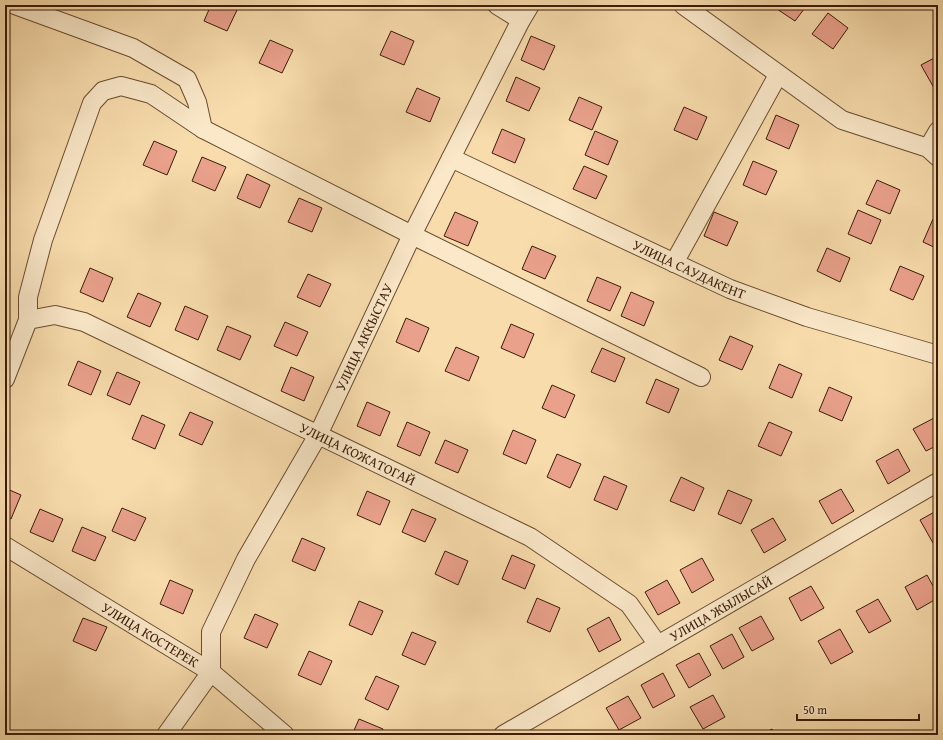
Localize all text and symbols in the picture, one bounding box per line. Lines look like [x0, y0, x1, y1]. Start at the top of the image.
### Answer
street label: УЛИЦА САУДАКЕНТ [629, 235, 749, 304]
street label: УЛИЦА АККЫСТАУ [330, 280, 398, 394]
street label: УЛИЦА КОЖАТОГАЙ [296, 417, 419, 490]
street label: УЛИЦА ЖЫЛЫСАЙ [666, 570, 776, 646]
street label: УЛИЦА КОСТЕРЕК [98, 597, 203, 672]
scale bar [797, 696, 919, 722]
text: 50 m [803, 701, 827, 718]

